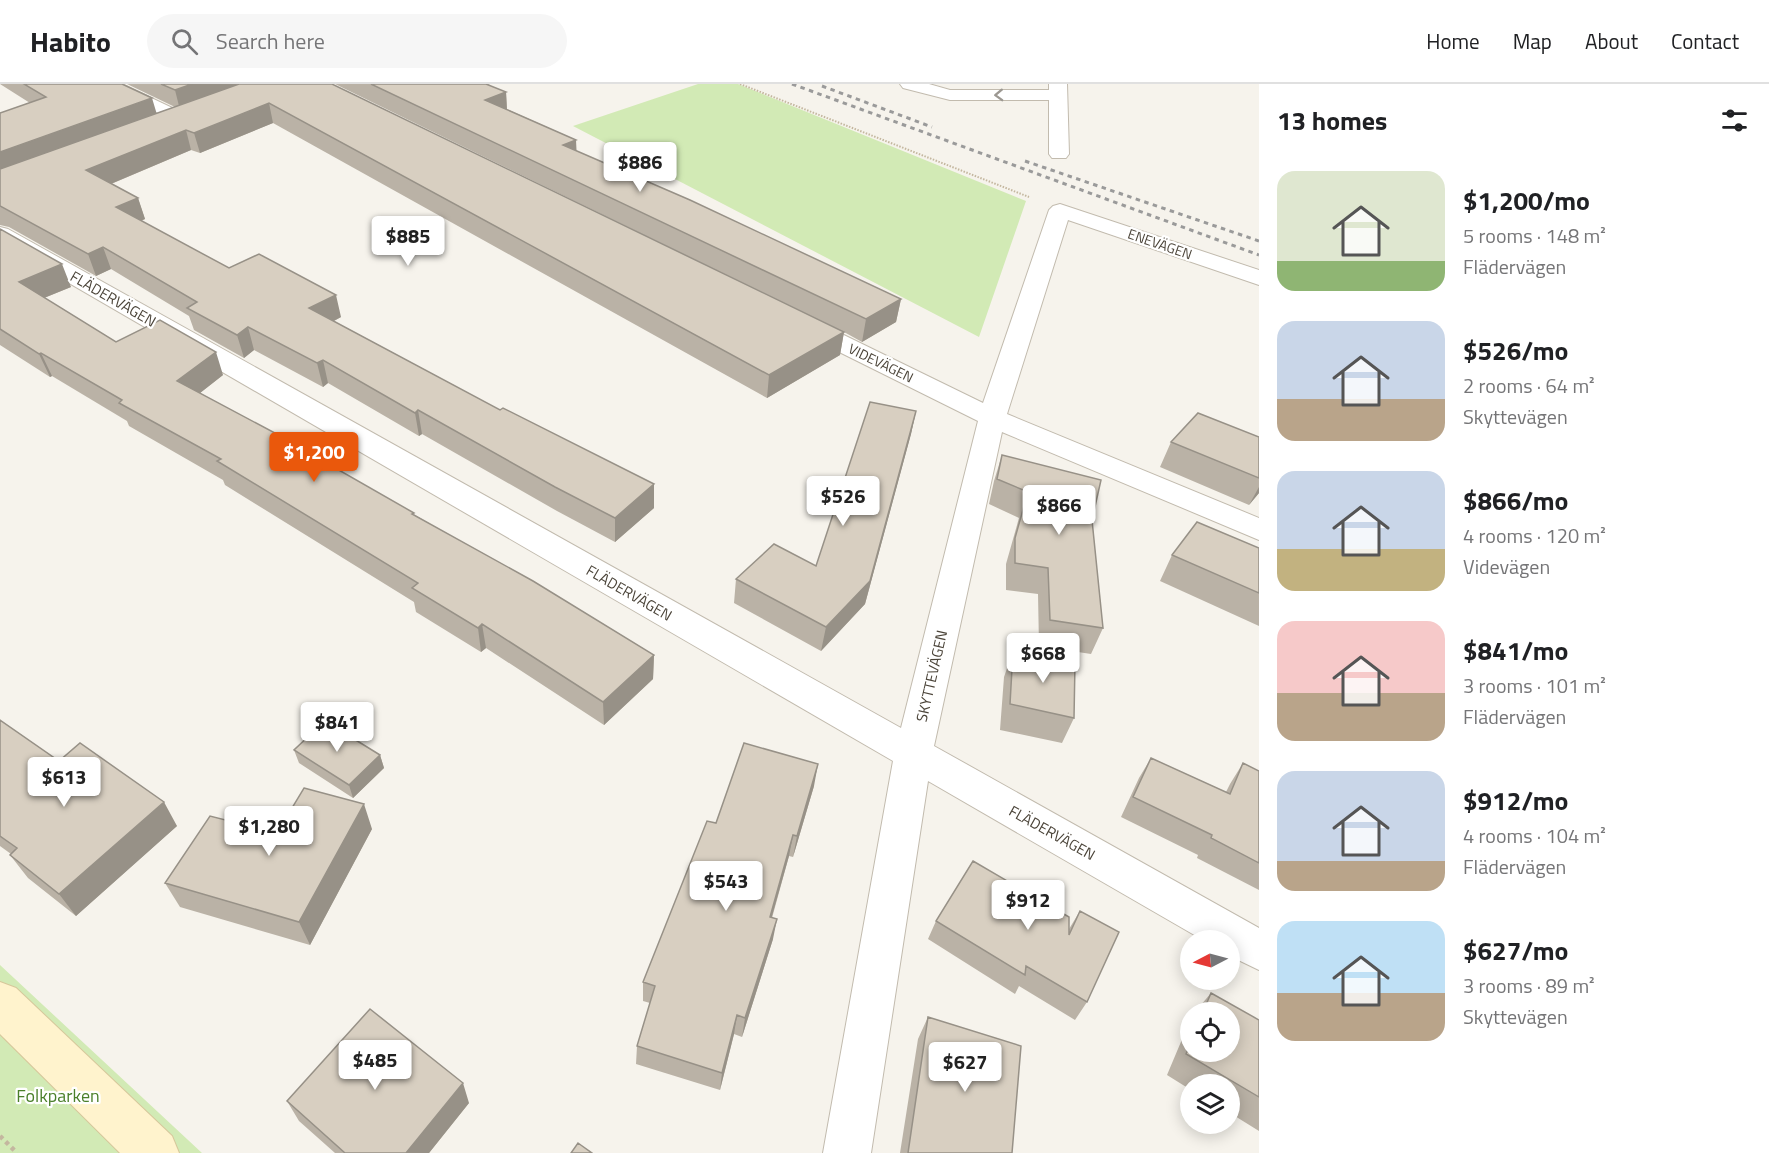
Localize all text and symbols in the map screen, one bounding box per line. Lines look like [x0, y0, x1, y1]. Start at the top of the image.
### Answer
search box [147, 14, 567, 68]
text: Habito [30, 20, 111, 63]
text: Search here [216, 24, 325, 58]
icon: search [168, 25, 201, 58]
text: Home [1426, 25, 1480, 57]
text: Map [1513, 25, 1552, 57]
text: About [1585, 25, 1638, 57]
text: Contact [1671, 25, 1739, 57]
one-way arrow [995, 89, 1004, 101]
text: 13 homes [1277, 101, 1387, 140]
icon: filters [1718, 104, 1751, 137]
pin: $886 [604, 142, 676, 193]
text: $886 [618, 146, 662, 177]
text: $1,200/mo [1463, 181, 1590, 220]
icon: home [1325, 195, 1397, 267]
pin: $885 [372, 216, 444, 267]
text: $885 [386, 220, 430, 251]
text: 5 rooms · 148 m² [1463, 220, 1606, 251]
street label: ENEVÄGEN [1125, 223, 1195, 264]
text: Flädervägen [1463, 251, 1566, 282]
street label: FLÄDERVÄGEN [66, 265, 160, 332]
text: $526/mo [1463, 331, 1568, 370]
street label: VIDEVÄGEN [845, 338, 917, 387]
icon: home [1325, 345, 1397, 417]
text: 2 rooms · 64 m² [1463, 370, 1595, 401]
text: Skyttevägen [1463, 401, 1568, 432]
pin: $1,200 [265, 432, 363, 483]
text: $1,200 [283, 436, 345, 467]
pin: $526 [807, 476, 879, 527]
text: $526 [821, 480, 865, 511]
text: $866/mo [1463, 481, 1568, 520]
pin: $866 [1023, 485, 1095, 536]
text: $866 [1037, 489, 1081, 520]
icon: home [1325, 495, 1397, 567]
text: 4 rooms · 120 m² [1463, 520, 1606, 551]
text: Videvägen [1463, 551, 1550, 582]
street label: FLÄDERVÄGEN [582, 559, 676, 626]
street label: SKYTTEVÄGEN [910, 628, 953, 724]
text: $841/mo [1463, 631, 1568, 670]
pin: $668 [1007, 633, 1079, 684]
text: $668 [1021, 637, 1065, 668]
icon: home [1325, 645, 1397, 717]
text: 3 rooms · 101 m² [1463, 670, 1606, 701]
text: Flädervägen [1463, 701, 1566, 732]
pin: $841 [301, 702, 373, 753]
text: $841 [315, 706, 359, 737]
pin: $613 [28, 757, 100, 808]
text: $613 [42, 761, 86, 792]
text: $912/mo [1463, 781, 1568, 820]
icon: home [1325, 795, 1397, 867]
street label: FLÄDERVÄGEN [1005, 799, 1100, 866]
pin: $1,280 [220, 806, 318, 857]
text: $1,280 [238, 810, 300, 841]
text: 4 rooms · 104 m² [1463, 820, 1606, 851]
text: Flädervägen [1463, 851, 1566, 882]
pin: $543 [690, 861, 762, 912]
text: $543 [704, 865, 748, 896]
pin: $912 [992, 880, 1064, 931]
text: $912 [1006, 884, 1050, 915]
north arrow [1180, 930, 1240, 990]
map controls [1180, 930, 1240, 1134]
text: $627/mo [1463, 931, 1568, 970]
icon: home [1325, 945, 1397, 1017]
text: 3 rooms · 89 m² [1463, 970, 1595, 1001]
text: Skyttevägen [1463, 1001, 1568, 1032]
button: locate [1180, 1002, 1240, 1062]
pin: $485 [339, 1040, 411, 1091]
pin: $627 [929, 1042, 1001, 1093]
text: $485 [353, 1044, 397, 1075]
text: $627 [943, 1046, 987, 1077]
button: layers [1180, 1074, 1240, 1134]
park label: Folkparken [16, 1082, 100, 1109]

